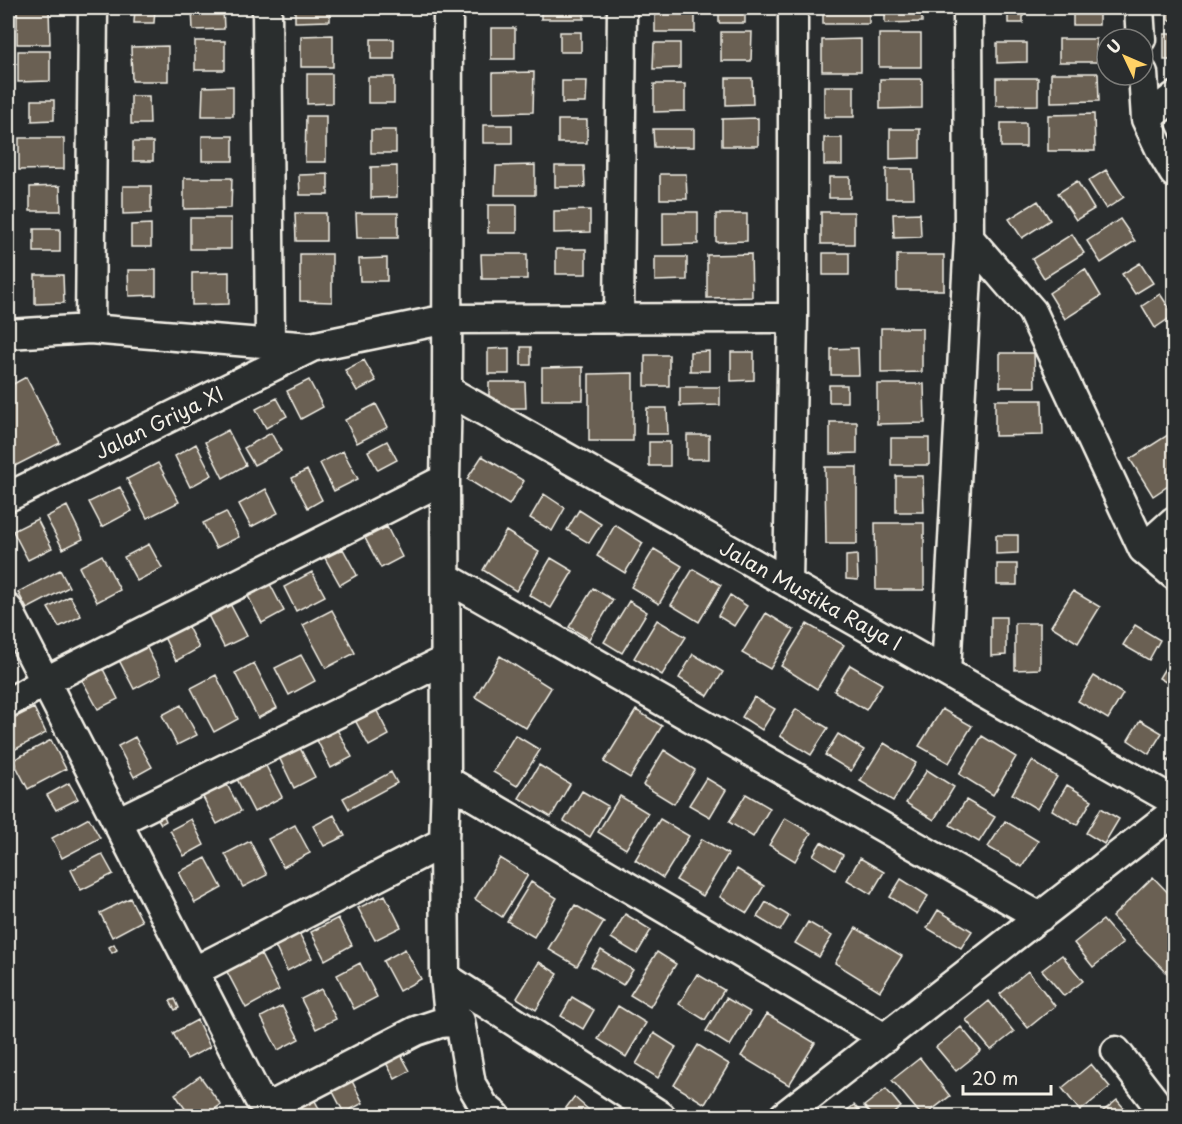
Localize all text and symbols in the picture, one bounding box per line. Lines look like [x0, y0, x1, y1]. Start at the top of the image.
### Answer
north arrow [1095, 27, 1155, 87]
text: U [1101, 33, 1126, 59]
street label: Jalan Griya XI [90, 378, 228, 466]
street label: Jalan Mustika Raya I [714, 532, 908, 658]
scale bar [963, 1058, 1052, 1096]
text: 20 m [972, 1064, 1018, 1091]

